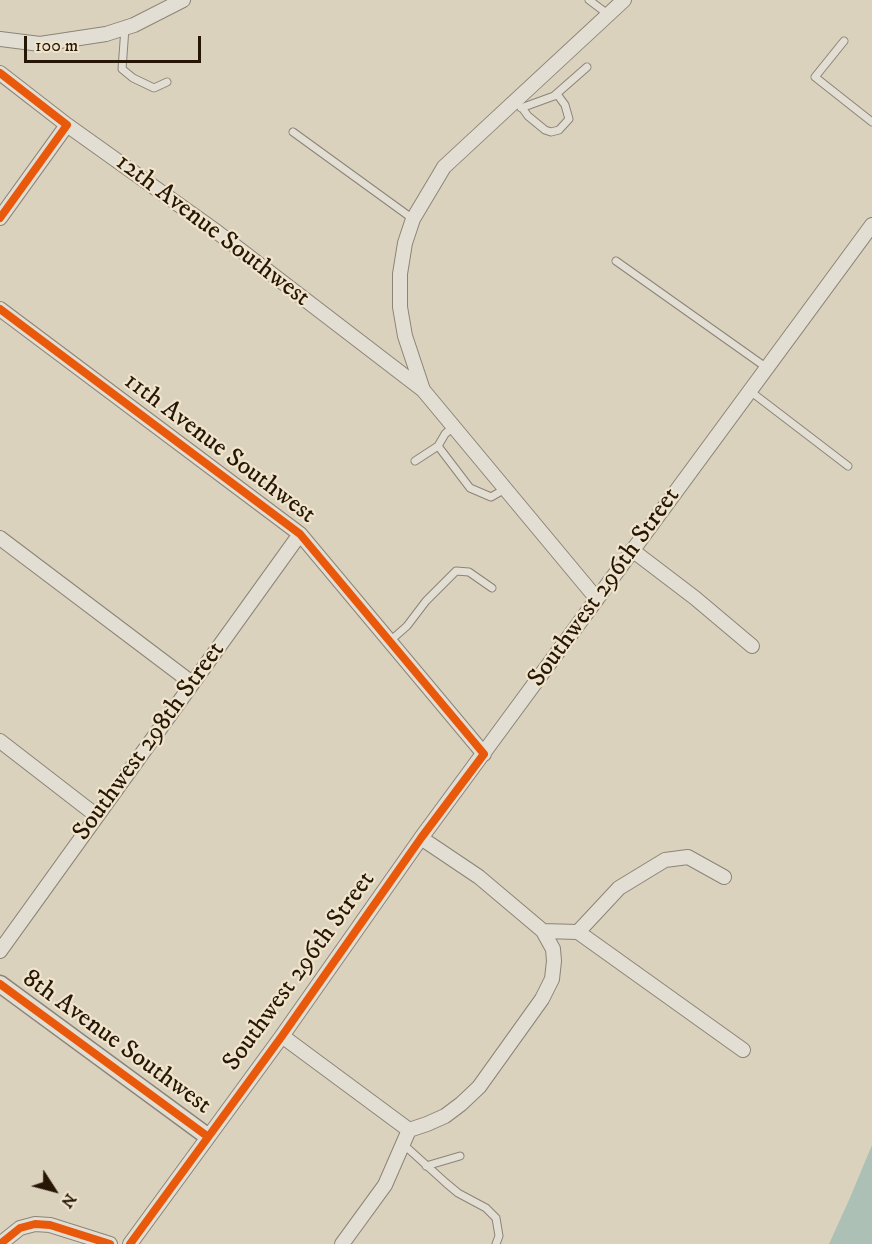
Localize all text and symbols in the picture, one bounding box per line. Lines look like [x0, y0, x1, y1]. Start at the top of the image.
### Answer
scale bar [27, 24, 204, 62]
text: 100 m [35, 35, 78, 57]
street label: 12th Avenue Southwest [109, 148, 315, 314]
street label: 11th Avenue Southwest [117, 367, 321, 531]
street label: Southwest 296th Street [522, 482, 688, 694]
street label: Southwest 298th Street [67, 636, 233, 848]
street label: Southwest 296th Street [217, 866, 383, 1078]
street label: 8th Avenue Southwest [15, 964, 217, 1122]
north arrow [24, 1160, 84, 1220]
text: N [57, 1189, 81, 1212]

